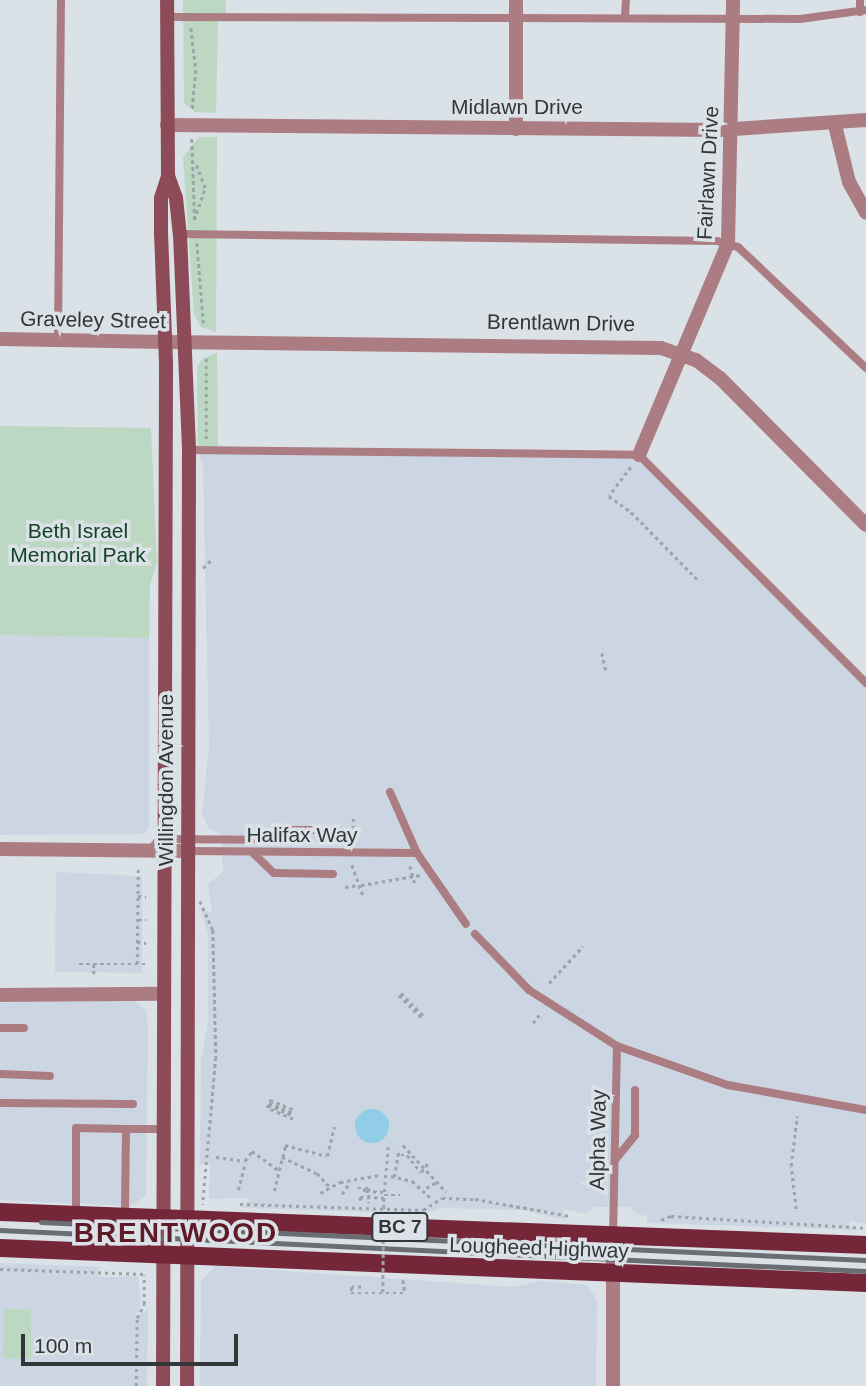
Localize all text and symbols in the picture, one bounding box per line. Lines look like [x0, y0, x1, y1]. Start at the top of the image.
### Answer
street label: Midlawn Drive [451, 94, 583, 120]
street label: Fairlawn Drive [692, 105, 724, 241]
street label: Graveley Street [20, 306, 166, 334]
street label: Brentlawn Drive [487, 309, 635, 337]
park label: Beth Israel Memorial Park [10, 518, 146, 568]
street label: Willingdon Avenue [153, 693, 179, 867]
street label: Halifax Way [246, 822, 358, 848]
street label: Alpha Way [585, 1089, 611, 1191]
road number: BC 7 [370, 1212, 430, 1242]
district label: BRENTWOOD [75, 1216, 277, 1250]
street label: Lougheed Highway [449, 1232, 629, 1264]
scale bar [24, 1320, 242, 1364]
text: 100 m [34, 1334, 92, 1357]

